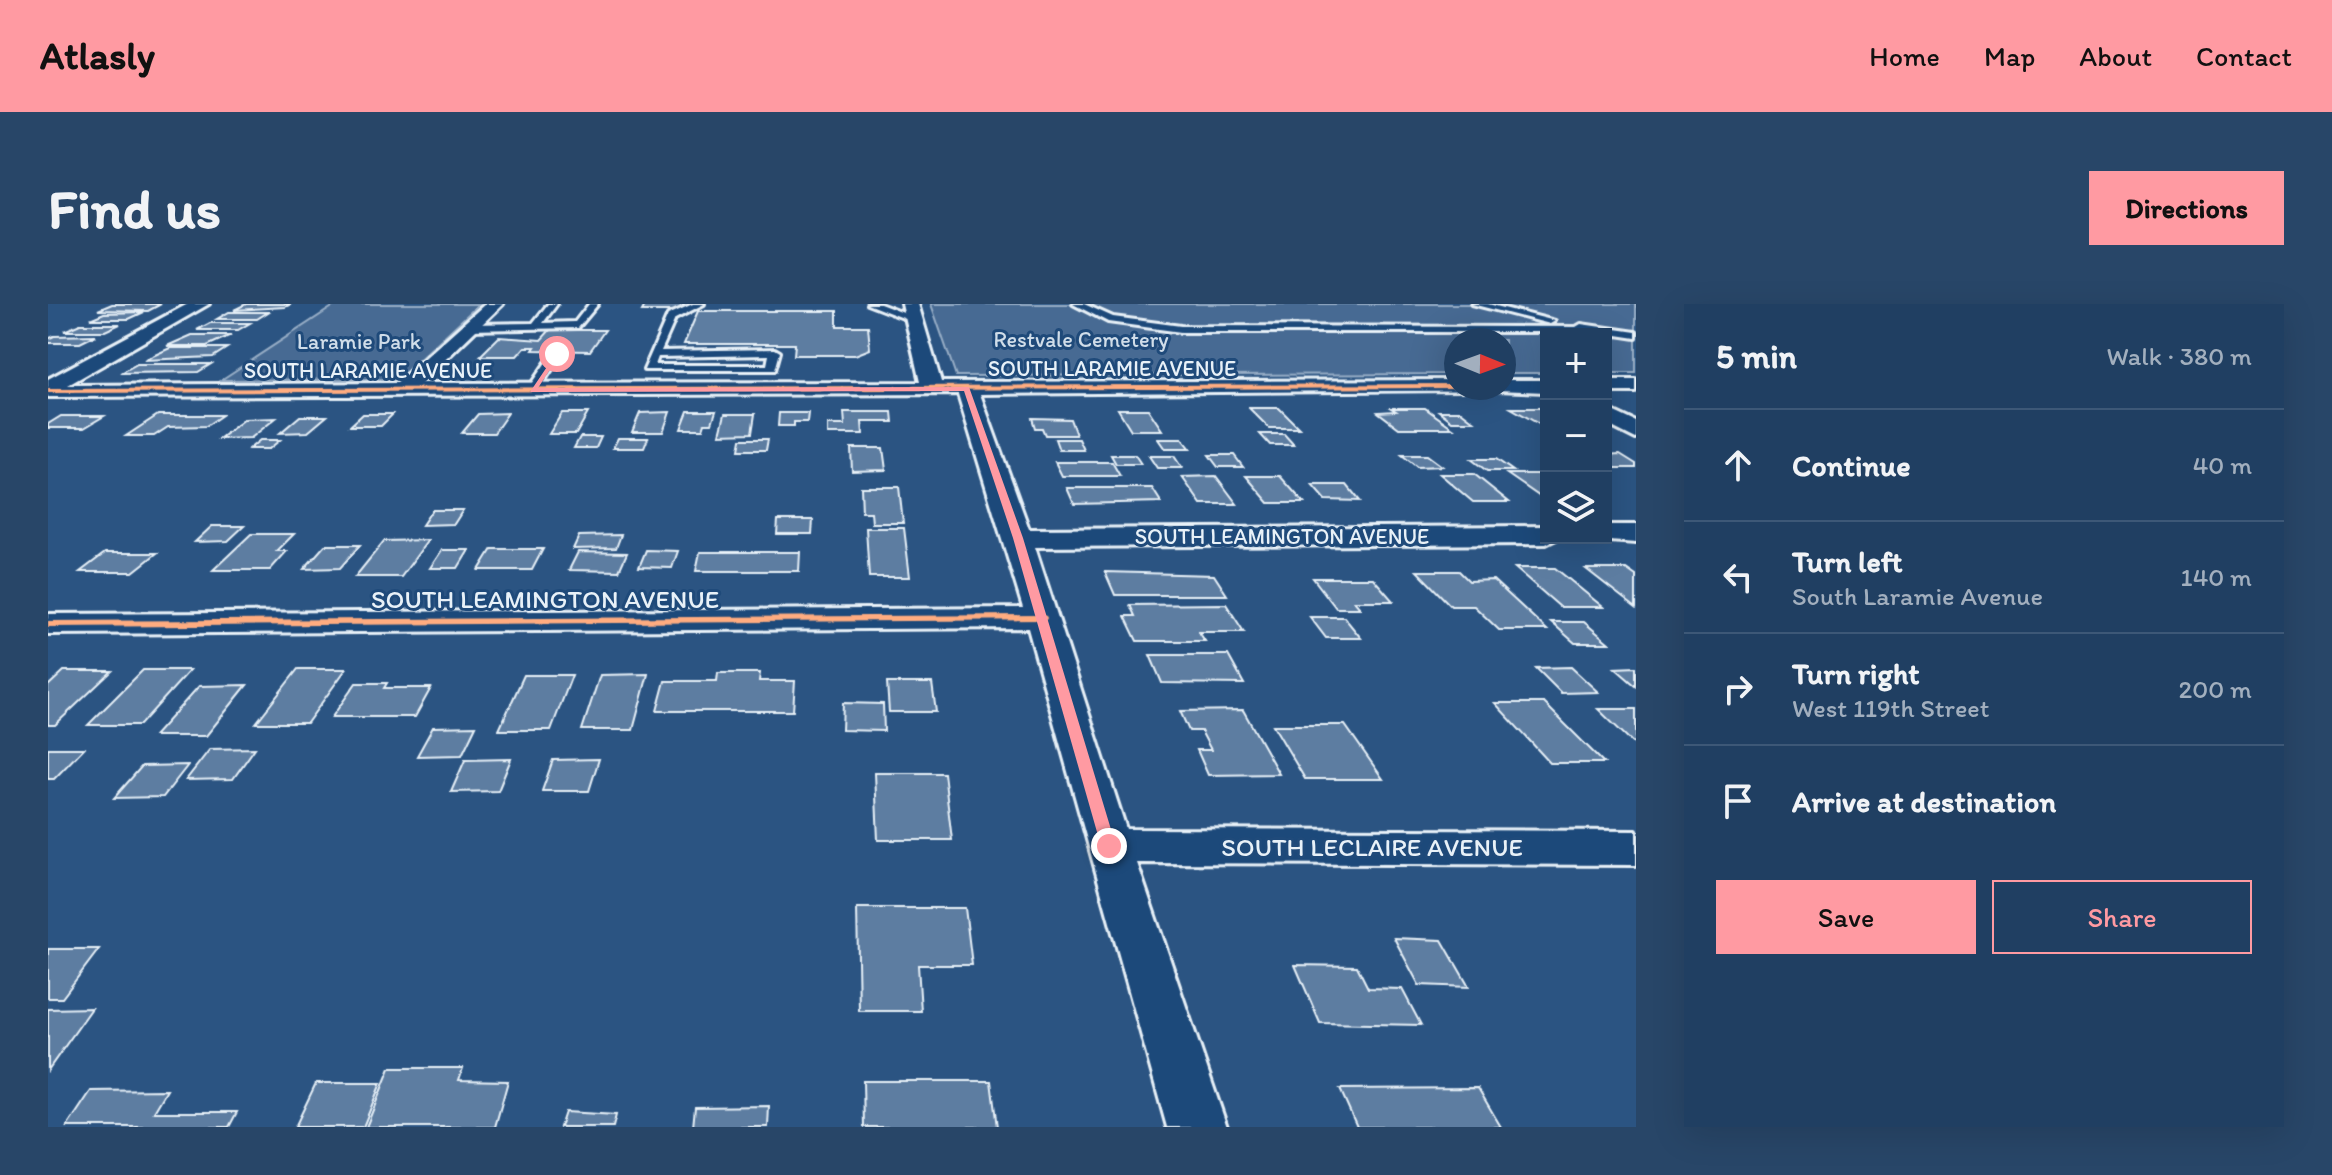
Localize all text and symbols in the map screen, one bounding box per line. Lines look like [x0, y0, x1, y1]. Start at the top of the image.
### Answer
text: Atlasly [40, 33, 155, 79]
text: Home [1869, 39, 1940, 73]
text: Map [1984, 39, 2035, 73]
text: About [2079, 39, 2152, 73]
text: Contact [2196, 39, 2292, 73]
button: Directions [2089, 171, 2284, 245]
text: Find us [48, 175, 221, 242]
park label: Restvale Cemetery [993, 326, 1169, 353]
park label: Laramie Park [297, 328, 422, 355]
north arrow [1444, 328, 1516, 400]
map controls [1540, 328, 1612, 544]
button: + [1540, 328, 1612, 400]
route start [539, 336, 575, 372]
text: 5 min [1716, 336, 1797, 377]
text: Walk · 380 m [2106, 340, 2252, 372]
street label: SOUTH LARAMIE AVENUE [988, 355, 1236, 382]
street label: SOUTH LARAMIE AVENUE [244, 357, 492, 384]
button: − [1540, 400, 1612, 472]
icon: ahead [1716, 443, 1760, 487]
text: Continue [1792, 447, 1911, 484]
text: 40 m [2193, 449, 2252, 481]
button: layers [1540, 472, 1612, 544]
street label: SOUTH LEAMINGTON AVENUE [1135, 523, 1429, 550]
text: Turn left [1792, 543, 1903, 580]
icon: left [1716, 555, 1760, 599]
text: 140 m [2181, 561, 2252, 593]
text: South Laramie Avenue [1792, 580, 2043, 612]
street label: SOUTH LEAMINGTON AVENUE [371, 583, 719, 615]
text: Turn right [1792, 655, 1920, 692]
icon: right [1716, 667, 1760, 711]
text: 200 m [2179, 673, 2252, 705]
text: West 119th Street [1792, 692, 1989, 724]
icon: arrive [1716, 779, 1760, 823]
text: Arrive at destination [1792, 783, 2056, 820]
route end [1091, 828, 1127, 864]
street label: SOUTH LECLAIRE AVENUE [1221, 831, 1523, 863]
button: Save [1716, 880, 1976, 954]
button: Share [1992, 880, 2252, 954]

